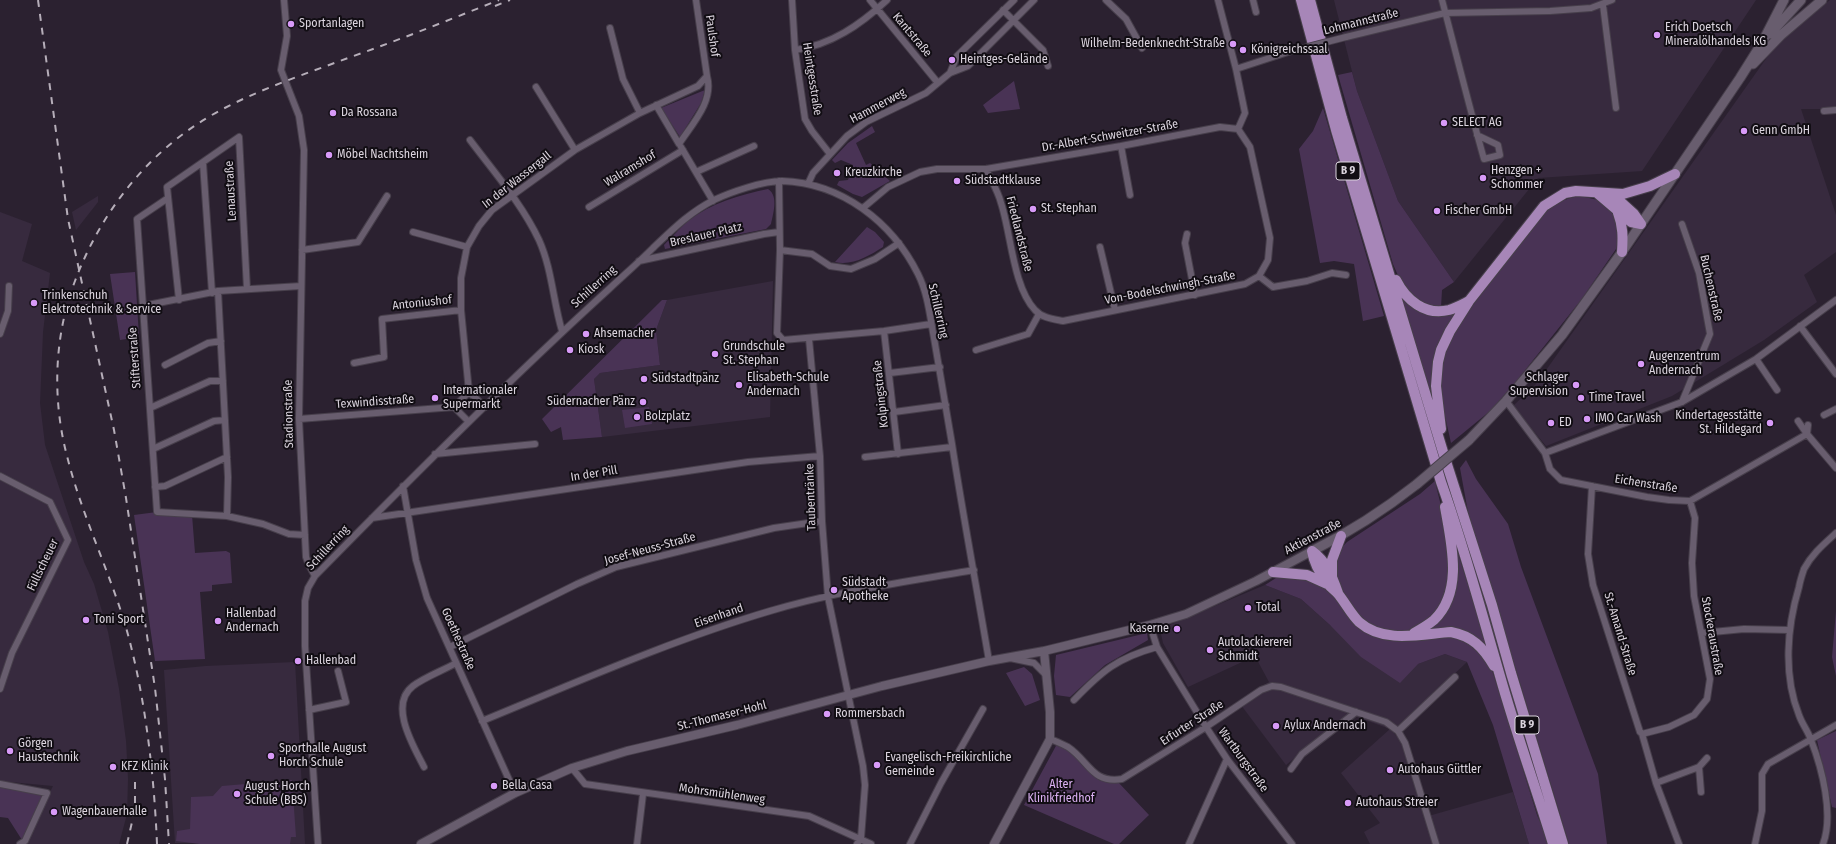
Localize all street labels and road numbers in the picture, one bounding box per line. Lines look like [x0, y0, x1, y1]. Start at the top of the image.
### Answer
street label: Lohmannstraße [1322, 6, 1400, 38]
street label: Kantstraße [889, 10, 935, 60]
street label: Paulshof [702, 14, 722, 58]
street label: Heintgesstraße [799, 41, 825, 117]
street label: Hammerweg [848, 85, 908, 127]
street label: Dr.-Albert-Schweitzer-Straße [1041, 117, 1179, 155]
street label: Walramshof [601, 148, 659, 190]
street label: In der Wassergall [480, 149, 554, 211]
street label: Lenaustraße [222, 160, 240, 222]
road number: B 9 [1336, 162, 1360, 180]
street label: Friedlandstraße [1003, 195, 1035, 273]
street label: Breslauer Platz [669, 220, 743, 250]
street label: Buchenstraße [1696, 253, 1726, 323]
street label: Schillerring [568, 263, 620, 311]
street label: Von-Bodelschwingh-Straße [1103, 268, 1237, 308]
street label: Schillerring [925, 282, 951, 340]
street label: Antoniushof [392, 293, 452, 313]
street label: Stifterstraße [126, 327, 144, 389]
street label: Kolpingstraße [870, 359, 892, 429]
street label: Stadionstraße [281, 379, 297, 449]
street label: Texwindisstraße [335, 392, 415, 412]
street label: In der Pill [570, 463, 618, 485]
street label: Taubentränke [803, 463, 819, 531]
street label: Eichenstraße [1614, 472, 1678, 496]
street label: Aktienstraße [1282, 516, 1344, 558]
street label: Schillerring [304, 523, 352, 573]
street label: Josef-Neuss-Straße [603, 530, 697, 568]
street label: Füllscheuer [24, 537, 62, 593]
street label: St.-Amand-Straße [1601, 591, 1639, 677]
street label: Stockeraustraße [1698, 596, 1726, 676]
street label: Eisenhand [693, 601, 745, 631]
street label: Goethestraße [438, 606, 478, 672]
street label: Erfurter Straße [1158, 697, 1226, 749]
street label: St.-Thomaser-Hohl [676, 698, 768, 734]
road number: B 9 [1515, 716, 1539, 734]
street label: Wartburgstraße [1215, 725, 1271, 795]
street label: Mohrsmühlenweg [678, 781, 766, 807]

